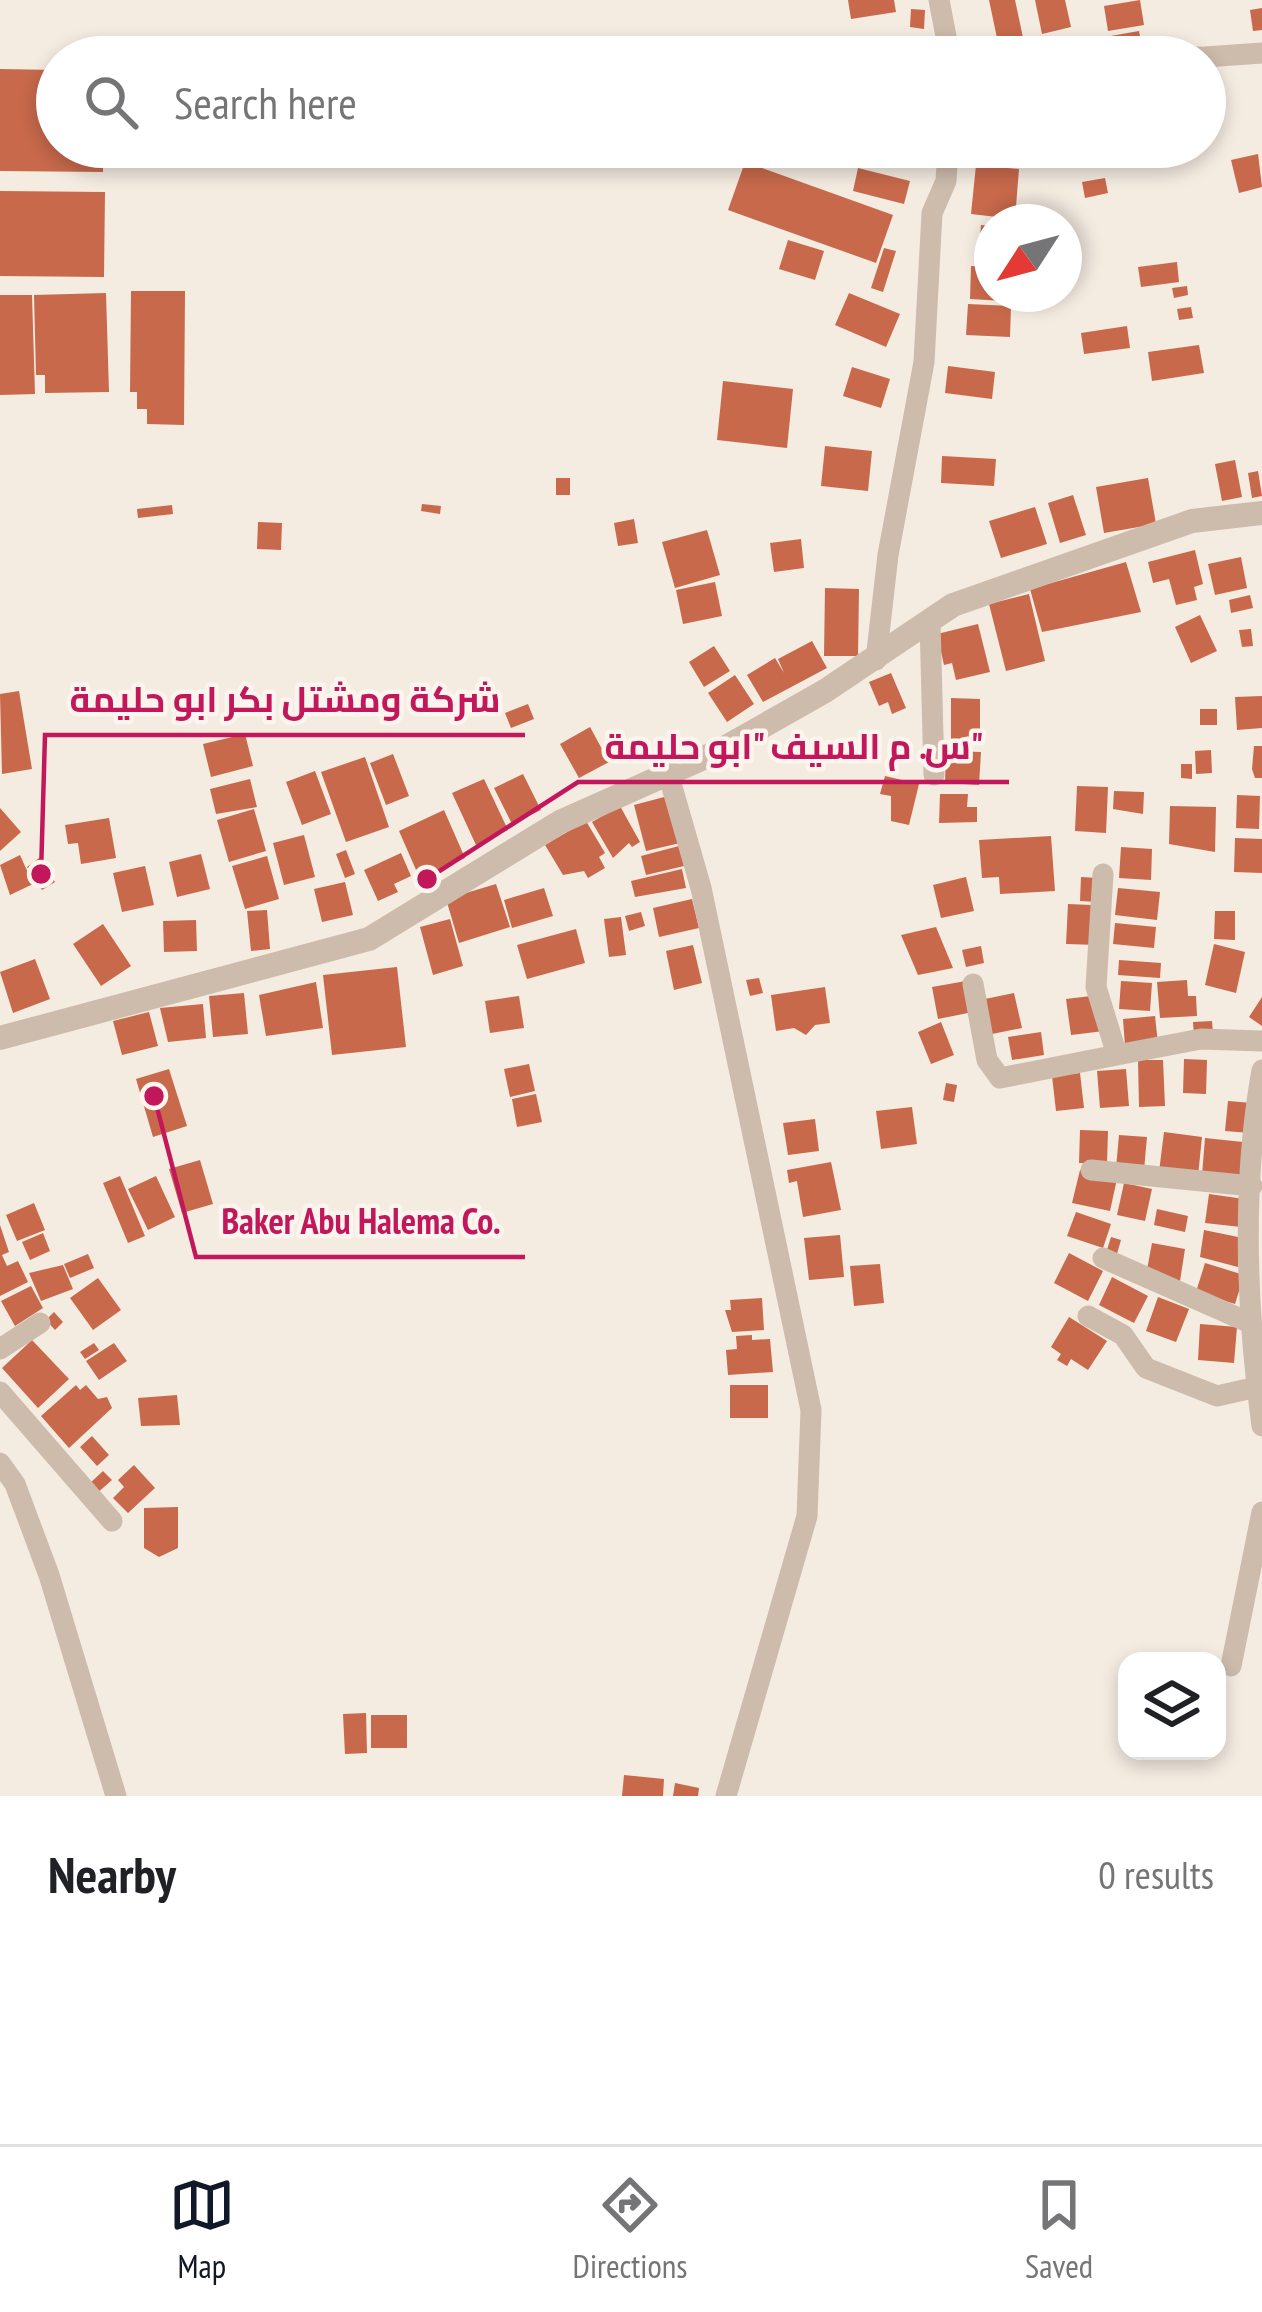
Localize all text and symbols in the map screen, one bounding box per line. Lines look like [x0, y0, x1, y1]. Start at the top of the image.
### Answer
search box [36, 36, 1226, 168]
icon: search [78, 69, 144, 135]
text: Search here [174, 73, 357, 131]
north arrow [974, 204, 1082, 312]
callout: شركة ومشتل بكر ابو حليمة [45, 663, 525, 735]
text: شركة ومشتل بكر ابو حليمة [69, 675, 501, 722]
callout: س. م السيف "ابو حليمة" [578, 710, 1009, 782]
text: س. م السيف "ابو حليمة" [605, 722, 983, 771]
callout: Baker Abu Halema Co. [196, 1185, 525, 1257]
text: Baker Abu Halema Co. [221, 1197, 501, 1244]
map controls [1118, 1652, 1226, 1760]
button: layers [1118, 1652, 1226, 1760]
text: Nearby [48, 1841, 176, 1907]
text: 0 results [1098, 1849, 1214, 1900]
tab: Map [169, 2172, 235, 2287]
tab: Directions [573, 2172, 687, 2287]
tab: Saved [1025, 2172, 1093, 2287]

